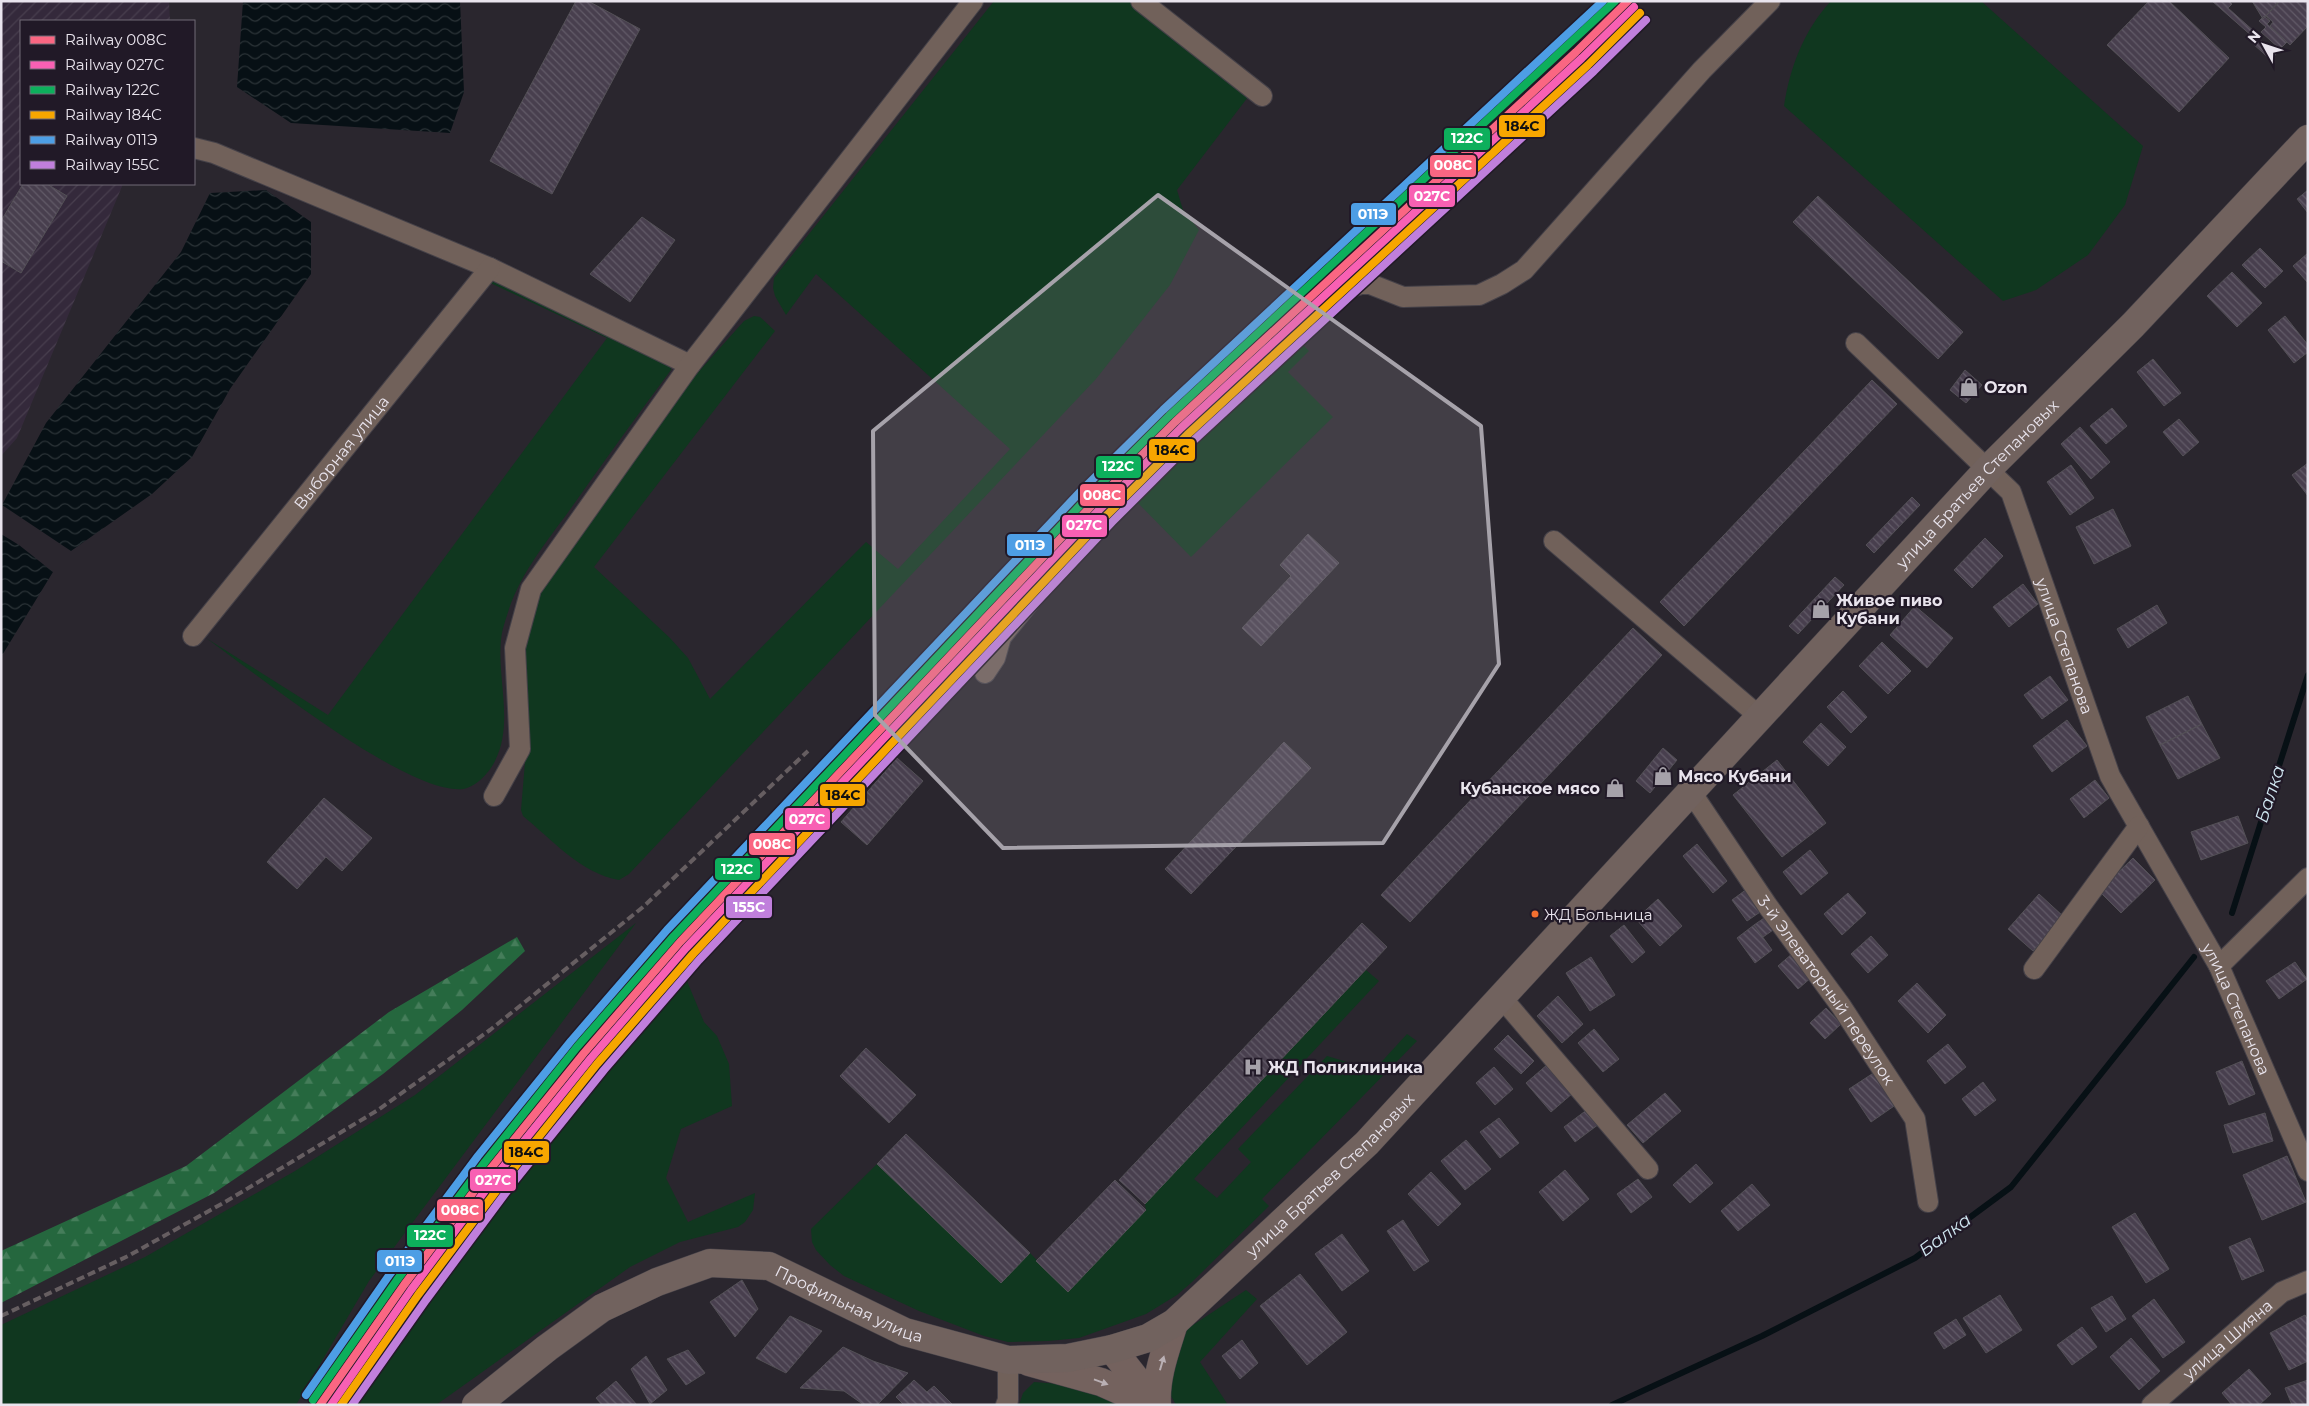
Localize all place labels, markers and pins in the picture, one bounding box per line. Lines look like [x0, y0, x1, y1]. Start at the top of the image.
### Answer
shop icon: Ozon [1958, 376, 1980, 398]
place label: Ozon [1984, 378, 2028, 397]
place label: Живое пиво Кубани [1836, 591, 1942, 628]
shop icon: Живое пиво Кубани [1810, 598, 1832, 620]
shop icon: Мясо Кубани [1652, 765, 1674, 787]
place label: Мясо Кубани [1678, 767, 1792, 786]
shop icon: Кубанское мясо [1604, 777, 1626, 799]
place label: Кубанское мясо [1460, 779, 1600, 798]
place label: ЖД Больница [1544, 905, 1653, 924]
marker: ЖД Больница [1530, 909, 1540, 919]
hospital icon: ЖД Поликлиника [1242, 1056, 1264, 1078]
place label: ЖД Поликлиника [1268, 1058, 1423, 1077]

